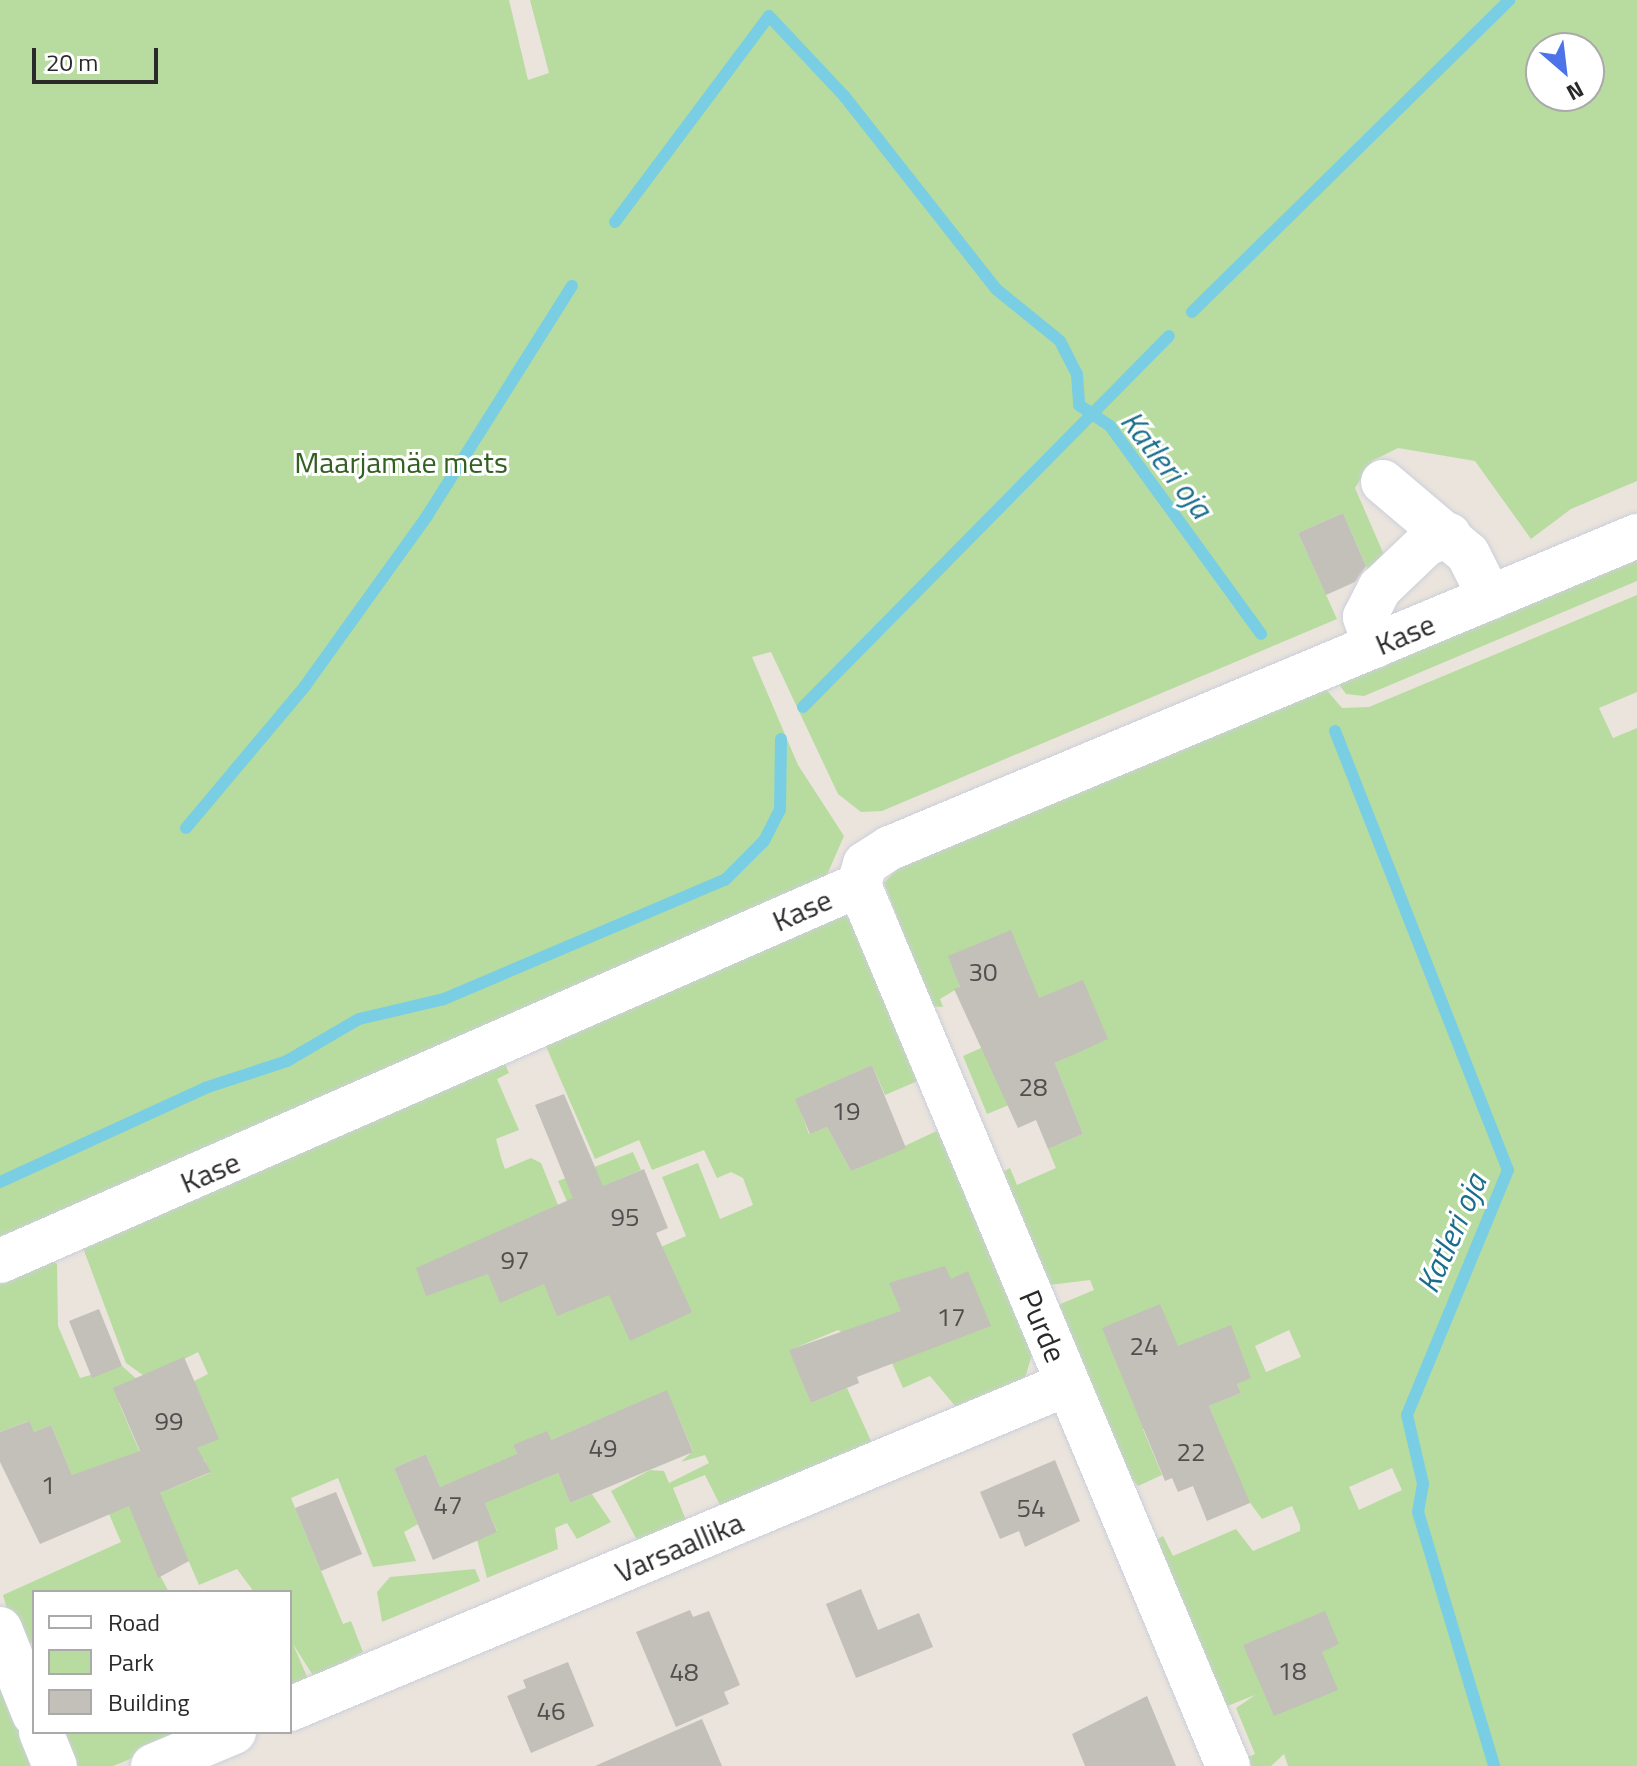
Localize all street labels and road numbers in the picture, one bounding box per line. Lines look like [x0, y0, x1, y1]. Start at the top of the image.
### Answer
street label: Kase [1370, 605, 1440, 663]
street label: Kase [767, 881, 837, 939]
street label: Kase [175, 1143, 245, 1201]
street label: Purde [1012, 1285, 1074, 1367]
street label: Varsaallika [609, 1504, 749, 1590]

